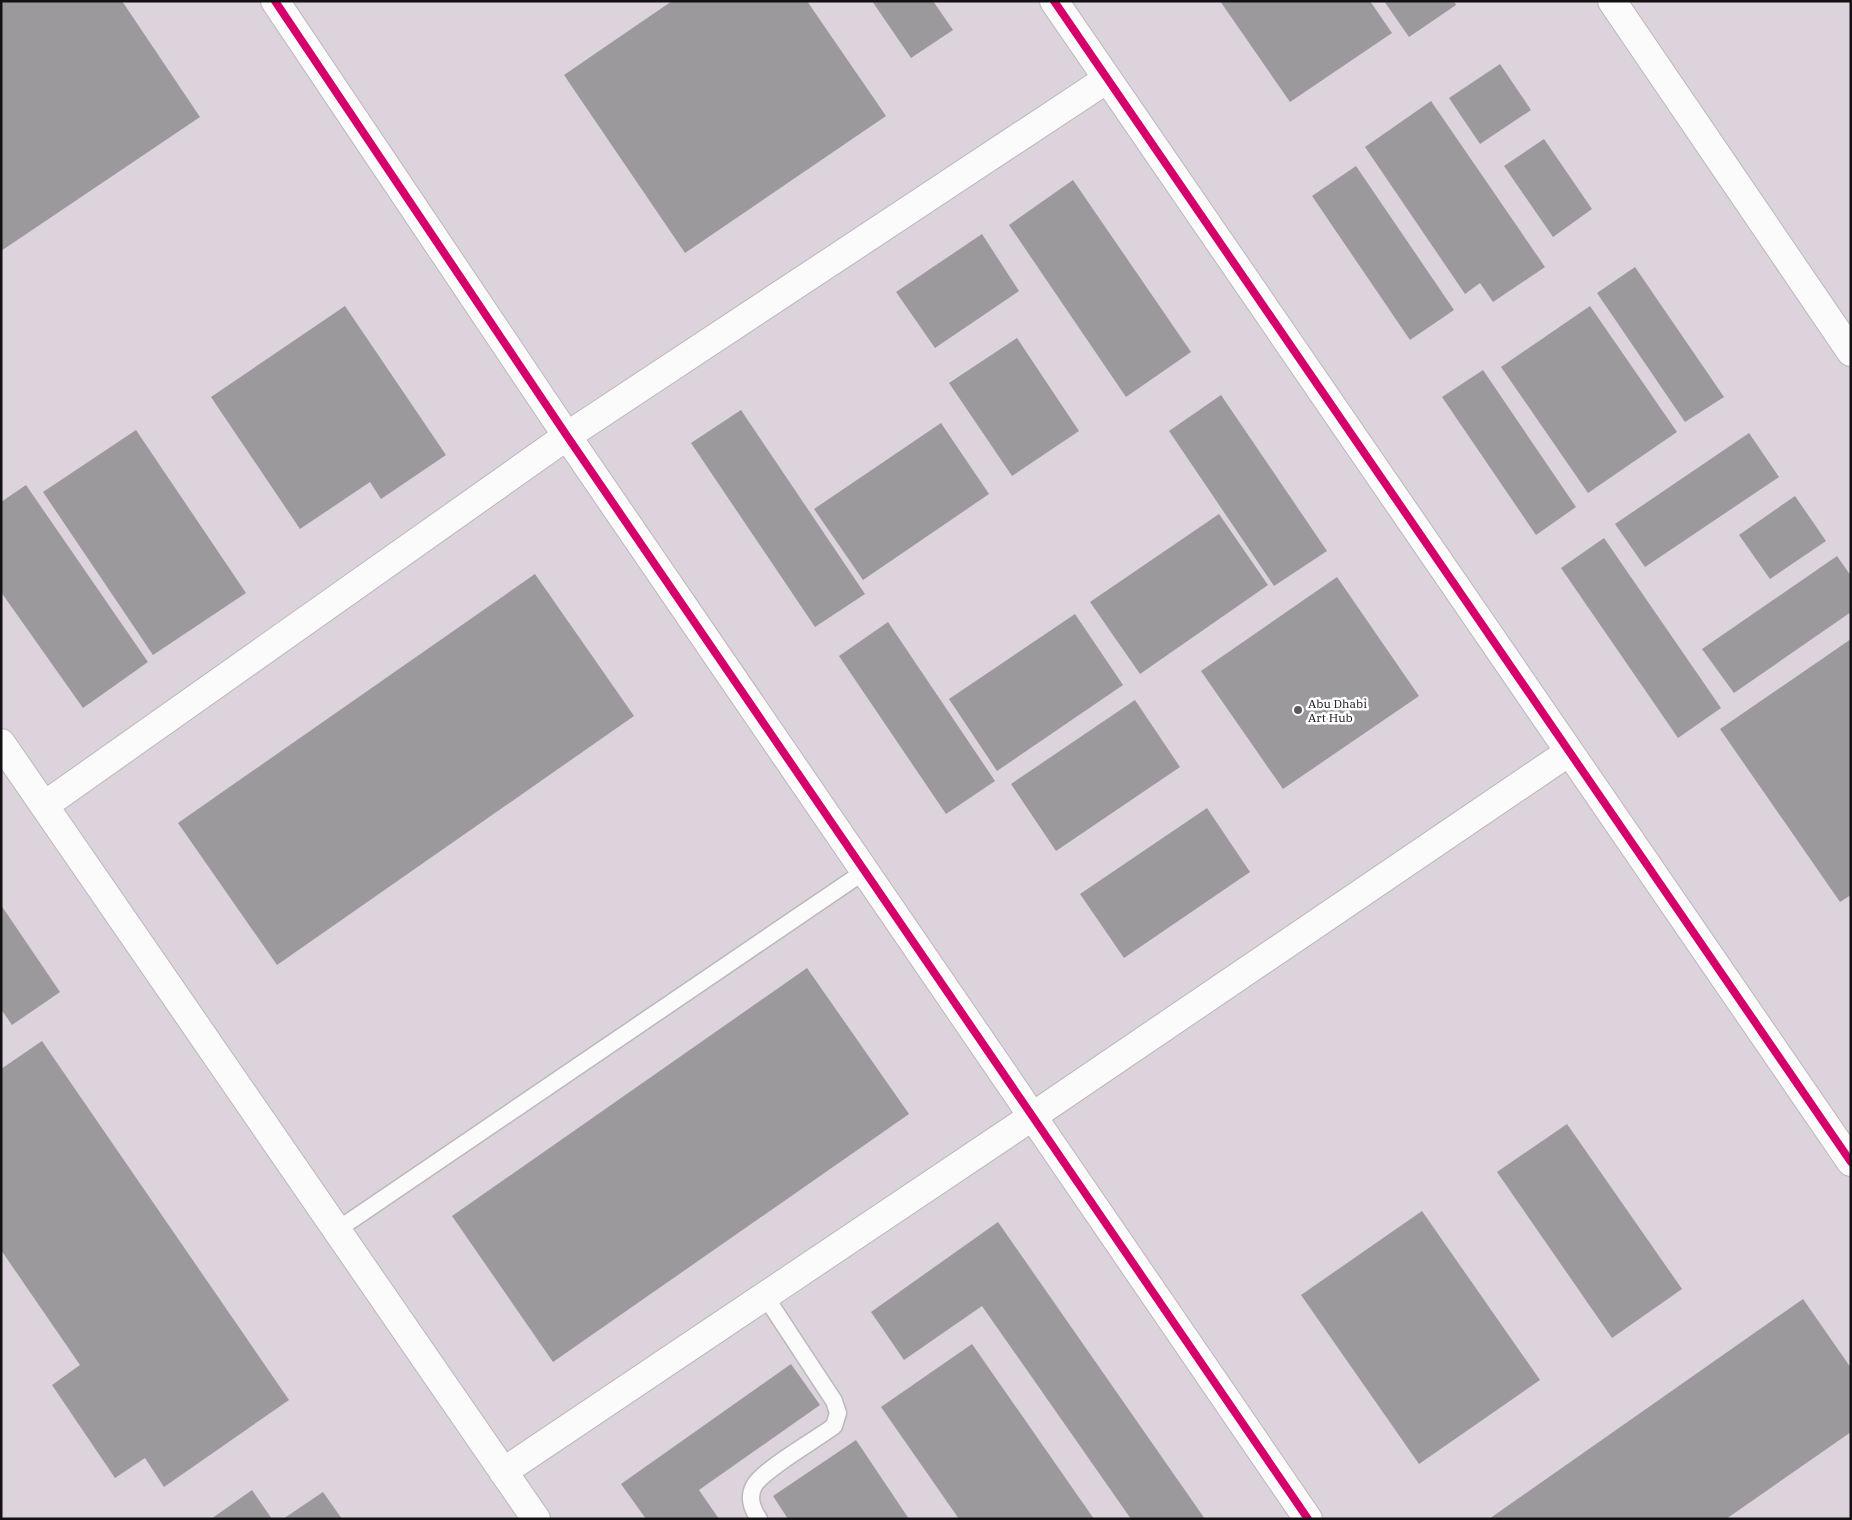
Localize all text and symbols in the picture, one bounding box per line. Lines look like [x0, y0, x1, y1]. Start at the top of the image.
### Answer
place label: Abu Dhabi Art Hub [1308, 696, 1367, 725]
marker: Abu Dhabi Art Hub [1292, 704, 1304, 716]

